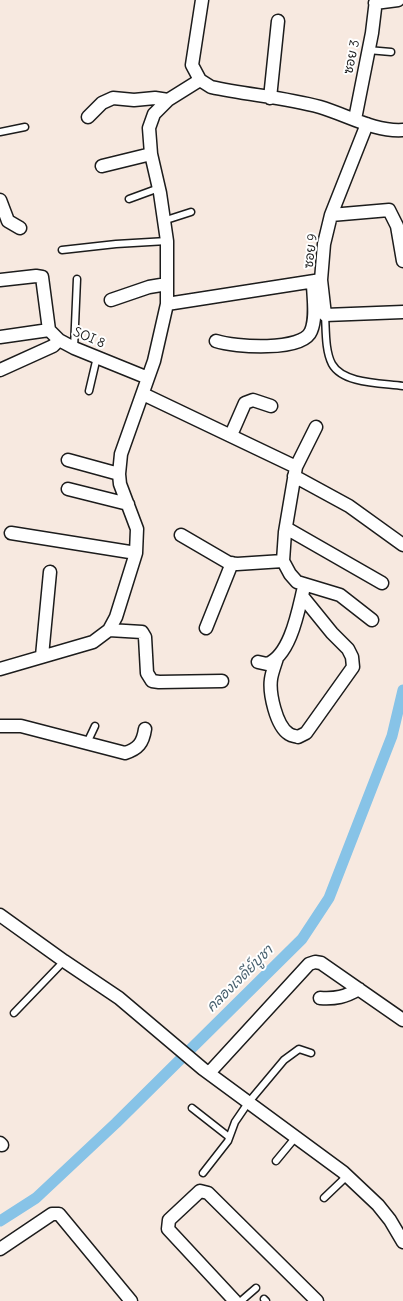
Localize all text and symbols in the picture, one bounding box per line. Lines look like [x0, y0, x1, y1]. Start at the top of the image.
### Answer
street label: ซอย 3 [341, 38, 363, 76]
street label: ซอย 9 [301, 233, 321, 269]
street label: SOI 8 [71, 324, 107, 352]
water label: คลองเจดีย์บูชา [203, 942, 277, 1016]

